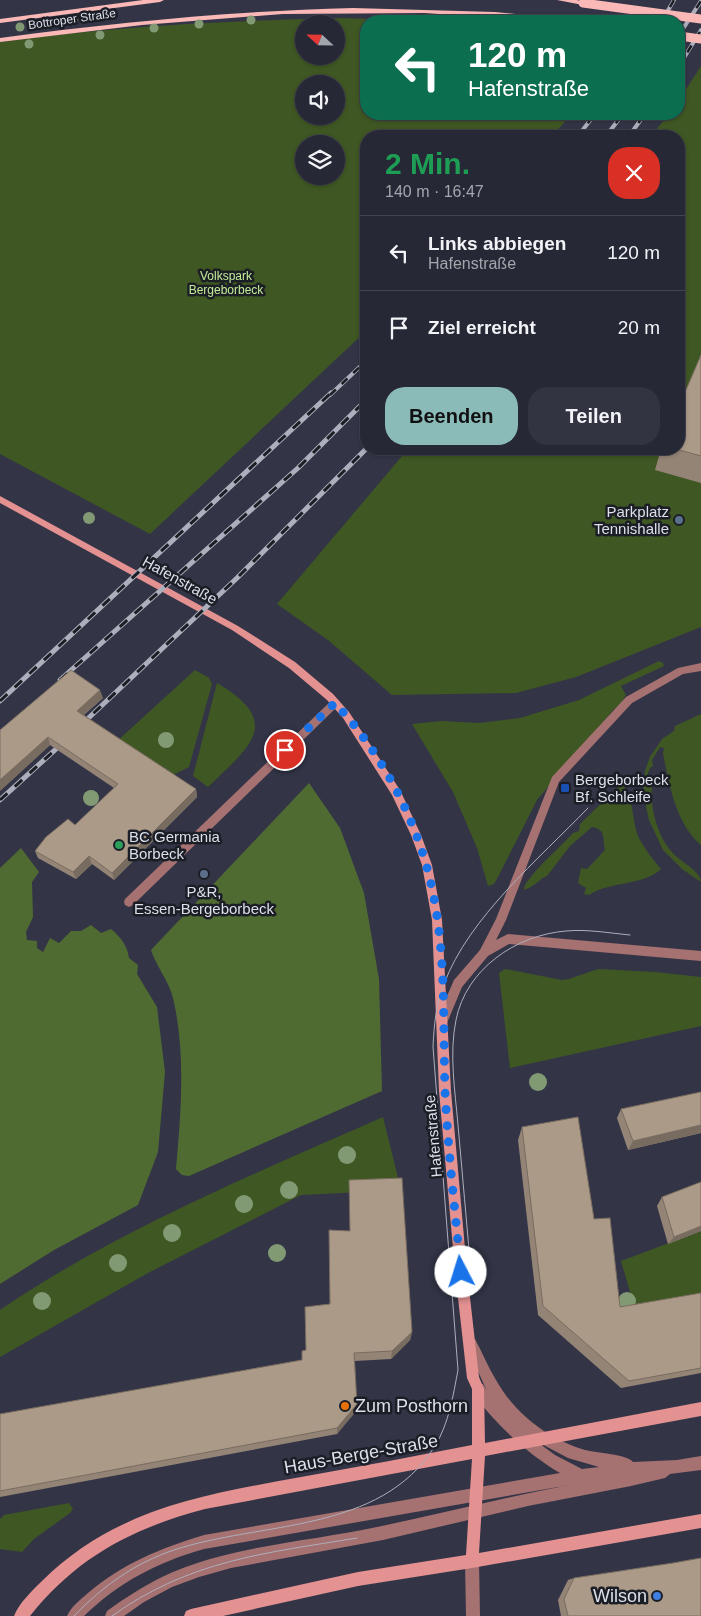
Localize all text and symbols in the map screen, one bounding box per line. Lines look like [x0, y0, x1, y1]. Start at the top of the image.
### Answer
street label: Bottroper Straße [27, 6, 117, 32]
north arrow [295, 15, 345, 65]
map controls [295, 15, 345, 185]
icon: left [385, 35, 450, 100]
text: 120 m [468, 35, 567, 74]
button: sound [295, 75, 345, 125]
text: Hafenstraße [468, 76, 589, 101]
button: layers [295, 135, 345, 185]
text: 2 Min. [385, 147, 470, 180]
button: close [608, 147, 660, 199]
text: 140 m · 16:47 [385, 183, 484, 200]
text: Links abbiegen [428, 233, 566, 254]
icon: left [385, 239, 413, 267]
text: 120 m [607, 242, 660, 263]
text: Hafenstraße [428, 255, 516, 272]
park label: Volkspark Bergeborbeck [189, 269, 264, 297]
icon: arrive [385, 314, 413, 342]
text: Ziel erreicht [428, 317, 536, 338]
text: 20 m [618, 317, 660, 338]
button: Beenden [385, 387, 518, 445]
button: Teilen [528, 387, 660, 445]
place label: Parkplatz Tennishalle [594, 503, 669, 537]
marker: Parkplatz Tennishalle [673, 514, 685, 526]
street label: Hafenstraße [140, 553, 220, 607]
pin [264, 729, 306, 771]
icon: arrive [271, 736, 299, 764]
place label: Bergeborbeck Bf. Schleife [575, 771, 669, 805]
marker: Bergeborbeck Bf. Schleife [559, 782, 571, 794]
place label: BC Germania Borbeck [129, 828, 221, 862]
marker: BC Germania Borbeck [113, 839, 125, 851]
marker: P&R, Essen-Bergeborbeck [198, 868, 210, 880]
place label: P&R, Essen-Bergeborbeck [134, 883, 275, 917]
street label: Hafenstraße [421, 1094, 445, 1178]
position arrow [434, 1245, 486, 1297]
place label: Zum Posthorn [355, 1396, 468, 1416]
marker: Zum Posthorn [339, 1400, 351, 1412]
street label: Haus-Berge-Straße [282, 1431, 440, 1477]
place label: Wilson [593, 1586, 647, 1606]
marker: Wilson [651, 1590, 663, 1602]

